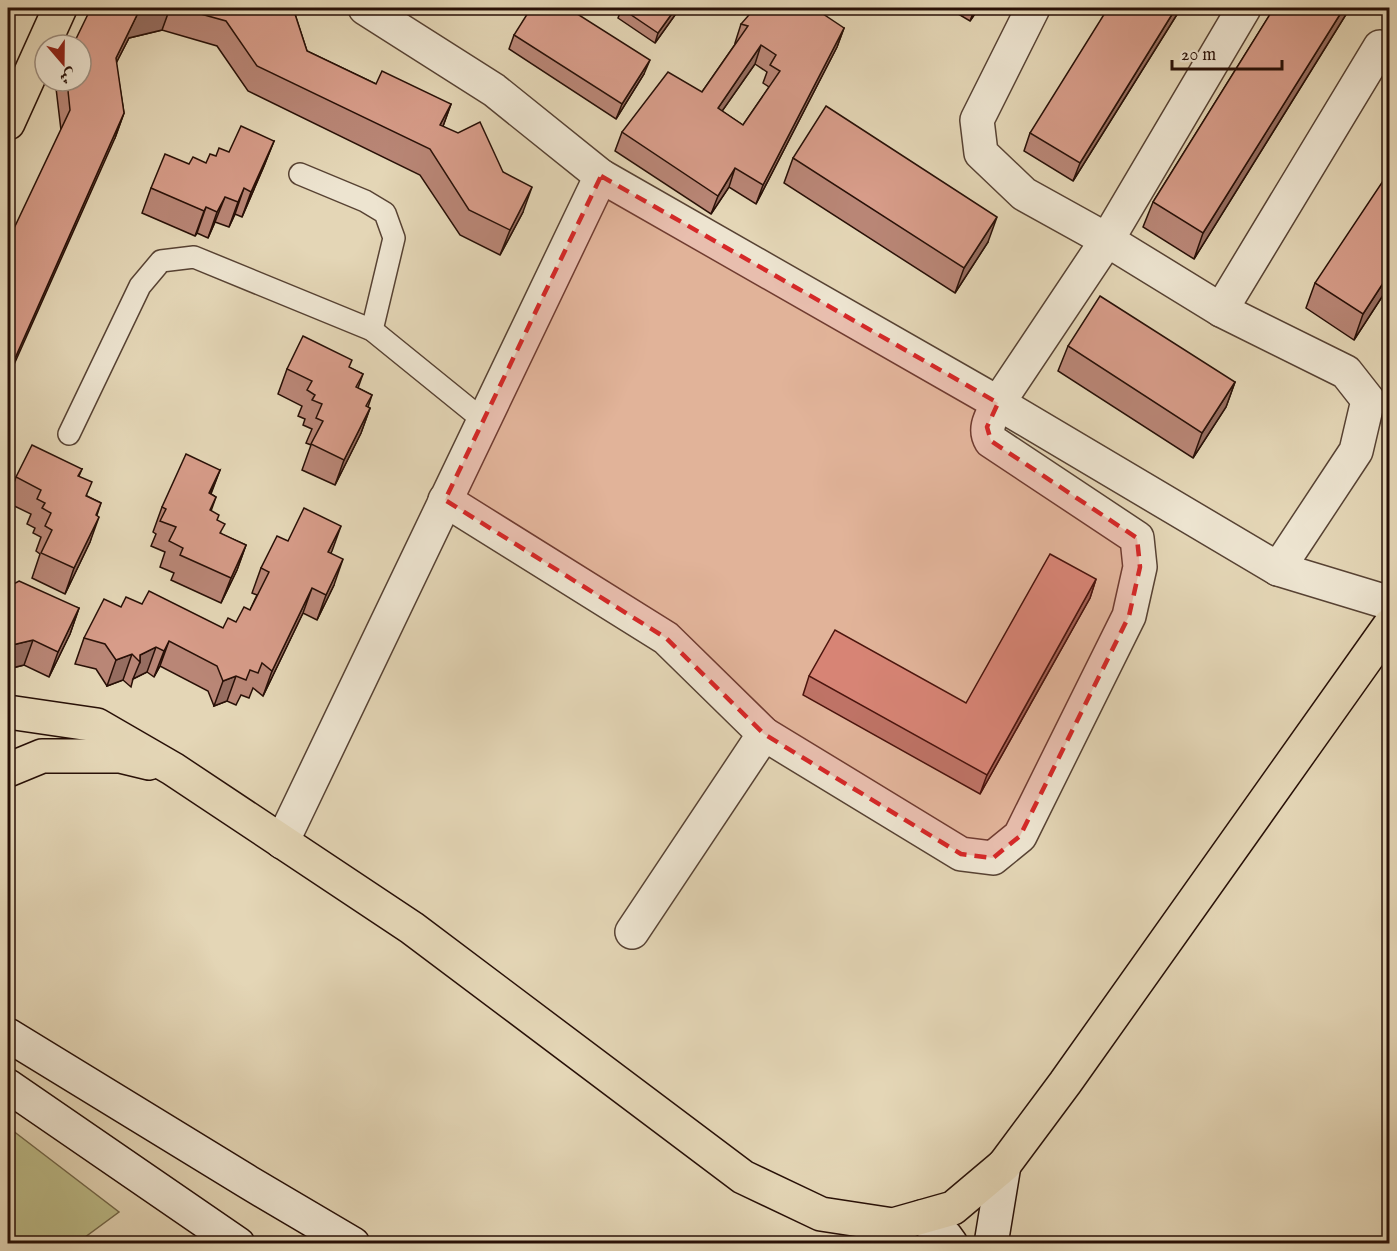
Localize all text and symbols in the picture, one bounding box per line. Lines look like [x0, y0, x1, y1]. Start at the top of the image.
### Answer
north arrow [33, 33, 93, 93]
scale bar [1172, 33, 1282, 71]
text: 20 m [1181, 44, 1216, 67]
text: ش [57, 63, 78, 87]

